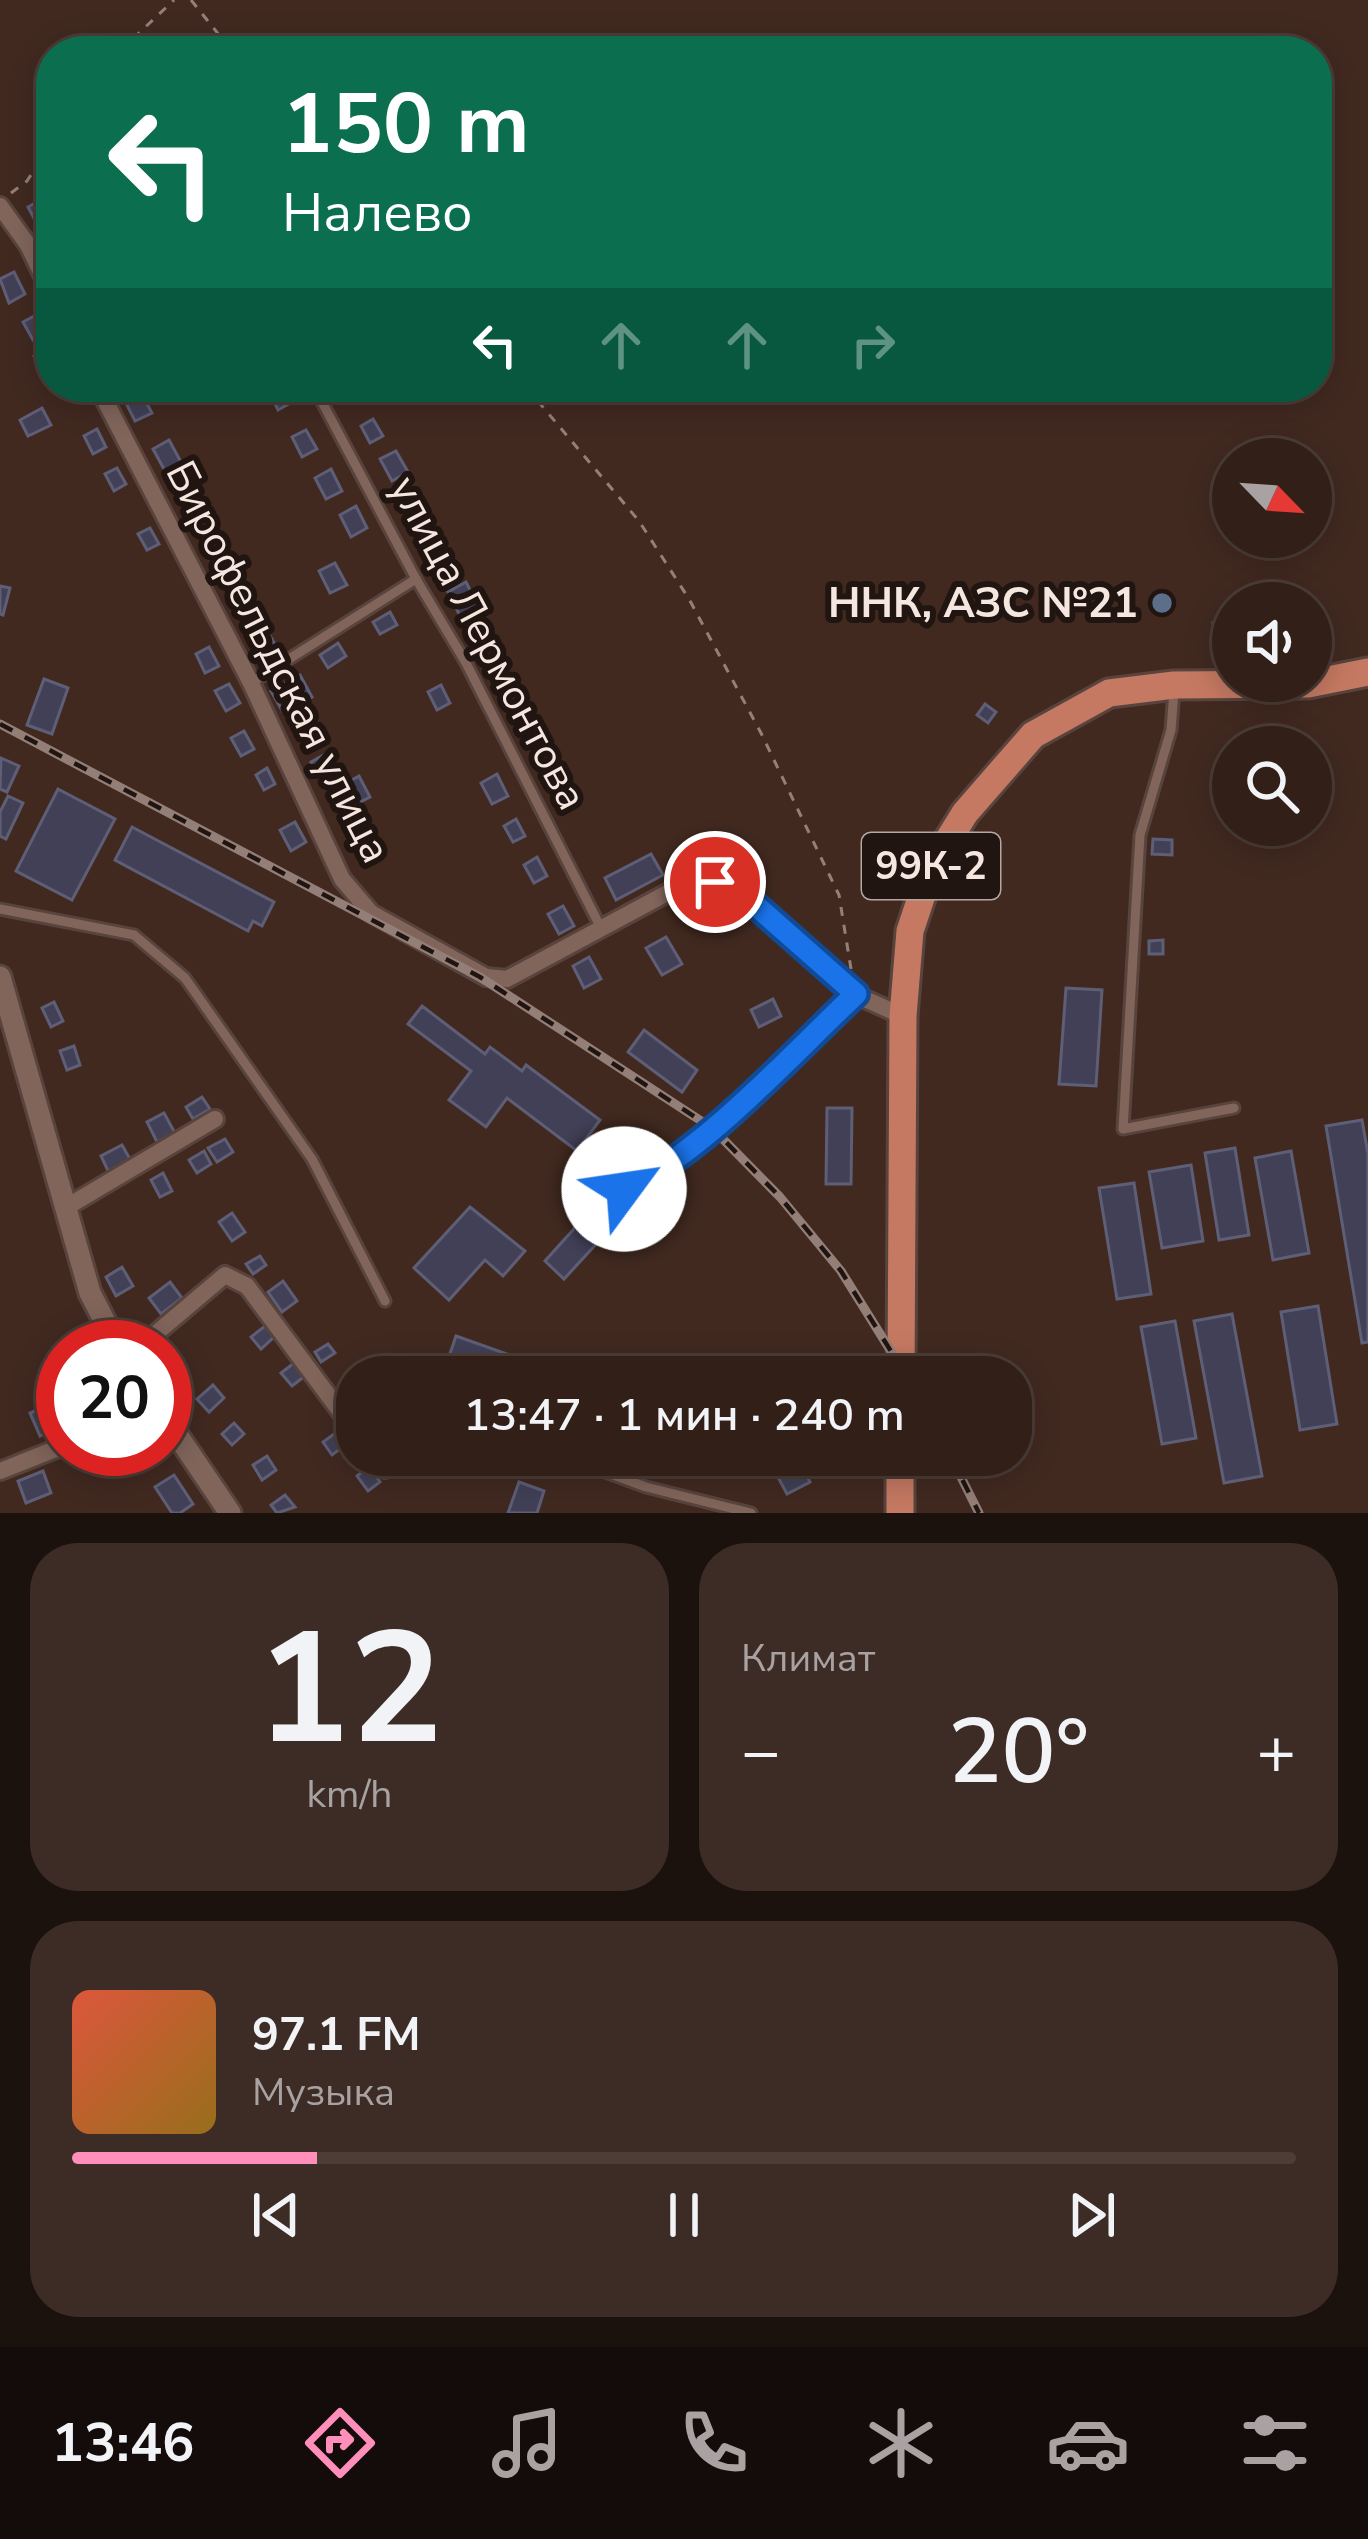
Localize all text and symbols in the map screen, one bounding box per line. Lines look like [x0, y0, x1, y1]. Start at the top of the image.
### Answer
text: 150 m [282, 67, 530, 182]
icon: left [84, 84, 240, 240]
text: Налево [282, 176, 473, 250]
icon: left [462, 312, 528, 378]
icon: ahead [588, 312, 654, 378]
icon: ahead [714, 312, 780, 378]
icon: right [840, 312, 906, 378]
north arrow [1212, 438, 1332, 558]
map controls [1212, 438, 1332, 846]
street label: Бирофельдская улица [152, 451, 404, 873]
street label: улица Лермонтова [376, 466, 600, 820]
place label: ННК, АЗС №21 [828, 575, 1138, 632]
button: sound [1212, 582, 1332, 702]
marker: ННК, АЗС №21 [1149, 590, 1175, 616]
button: search [1212, 726, 1332, 846]
pin [664, 831, 766, 933]
road number: 99К-2 [862, 833, 1000, 899]
icon: arrive [682, 849, 748, 915]
position arrow [561, 1126, 687, 1252]
speed limit sign: 20 [36, 1320, 192, 1476]
text: 13:47 · 1 мин · 240 m [463, 1385, 905, 1446]
text: 12 [256, 1583, 443, 1796]
text: Климат [741, 1632, 875, 1685]
text: 20° [948, 1691, 1089, 1814]
text: − [741, 1707, 781, 1797]
text: + [1256, 1707, 1296, 1797]
text: km/h [307, 1768, 392, 1821]
text: 97.1 FM [252, 2005, 421, 2066]
text: Музыка [252, 2066, 395, 2119]
icon: previous [243, 2182, 309, 2248]
icon: pause [651, 2182, 717, 2248]
icon: next [1059, 2182, 1125, 2248]
icon: directions [298, 2401, 382, 2485]
icon: music [485, 2401, 569, 2485]
icon: phone [672, 2401, 756, 2485]
icon: climate [859, 2401, 943, 2485]
icon: car [1046, 2401, 1130, 2485]
icon: filters [1233, 2401, 1317, 2485]
text: 13:46 [52, 2406, 195, 2480]

